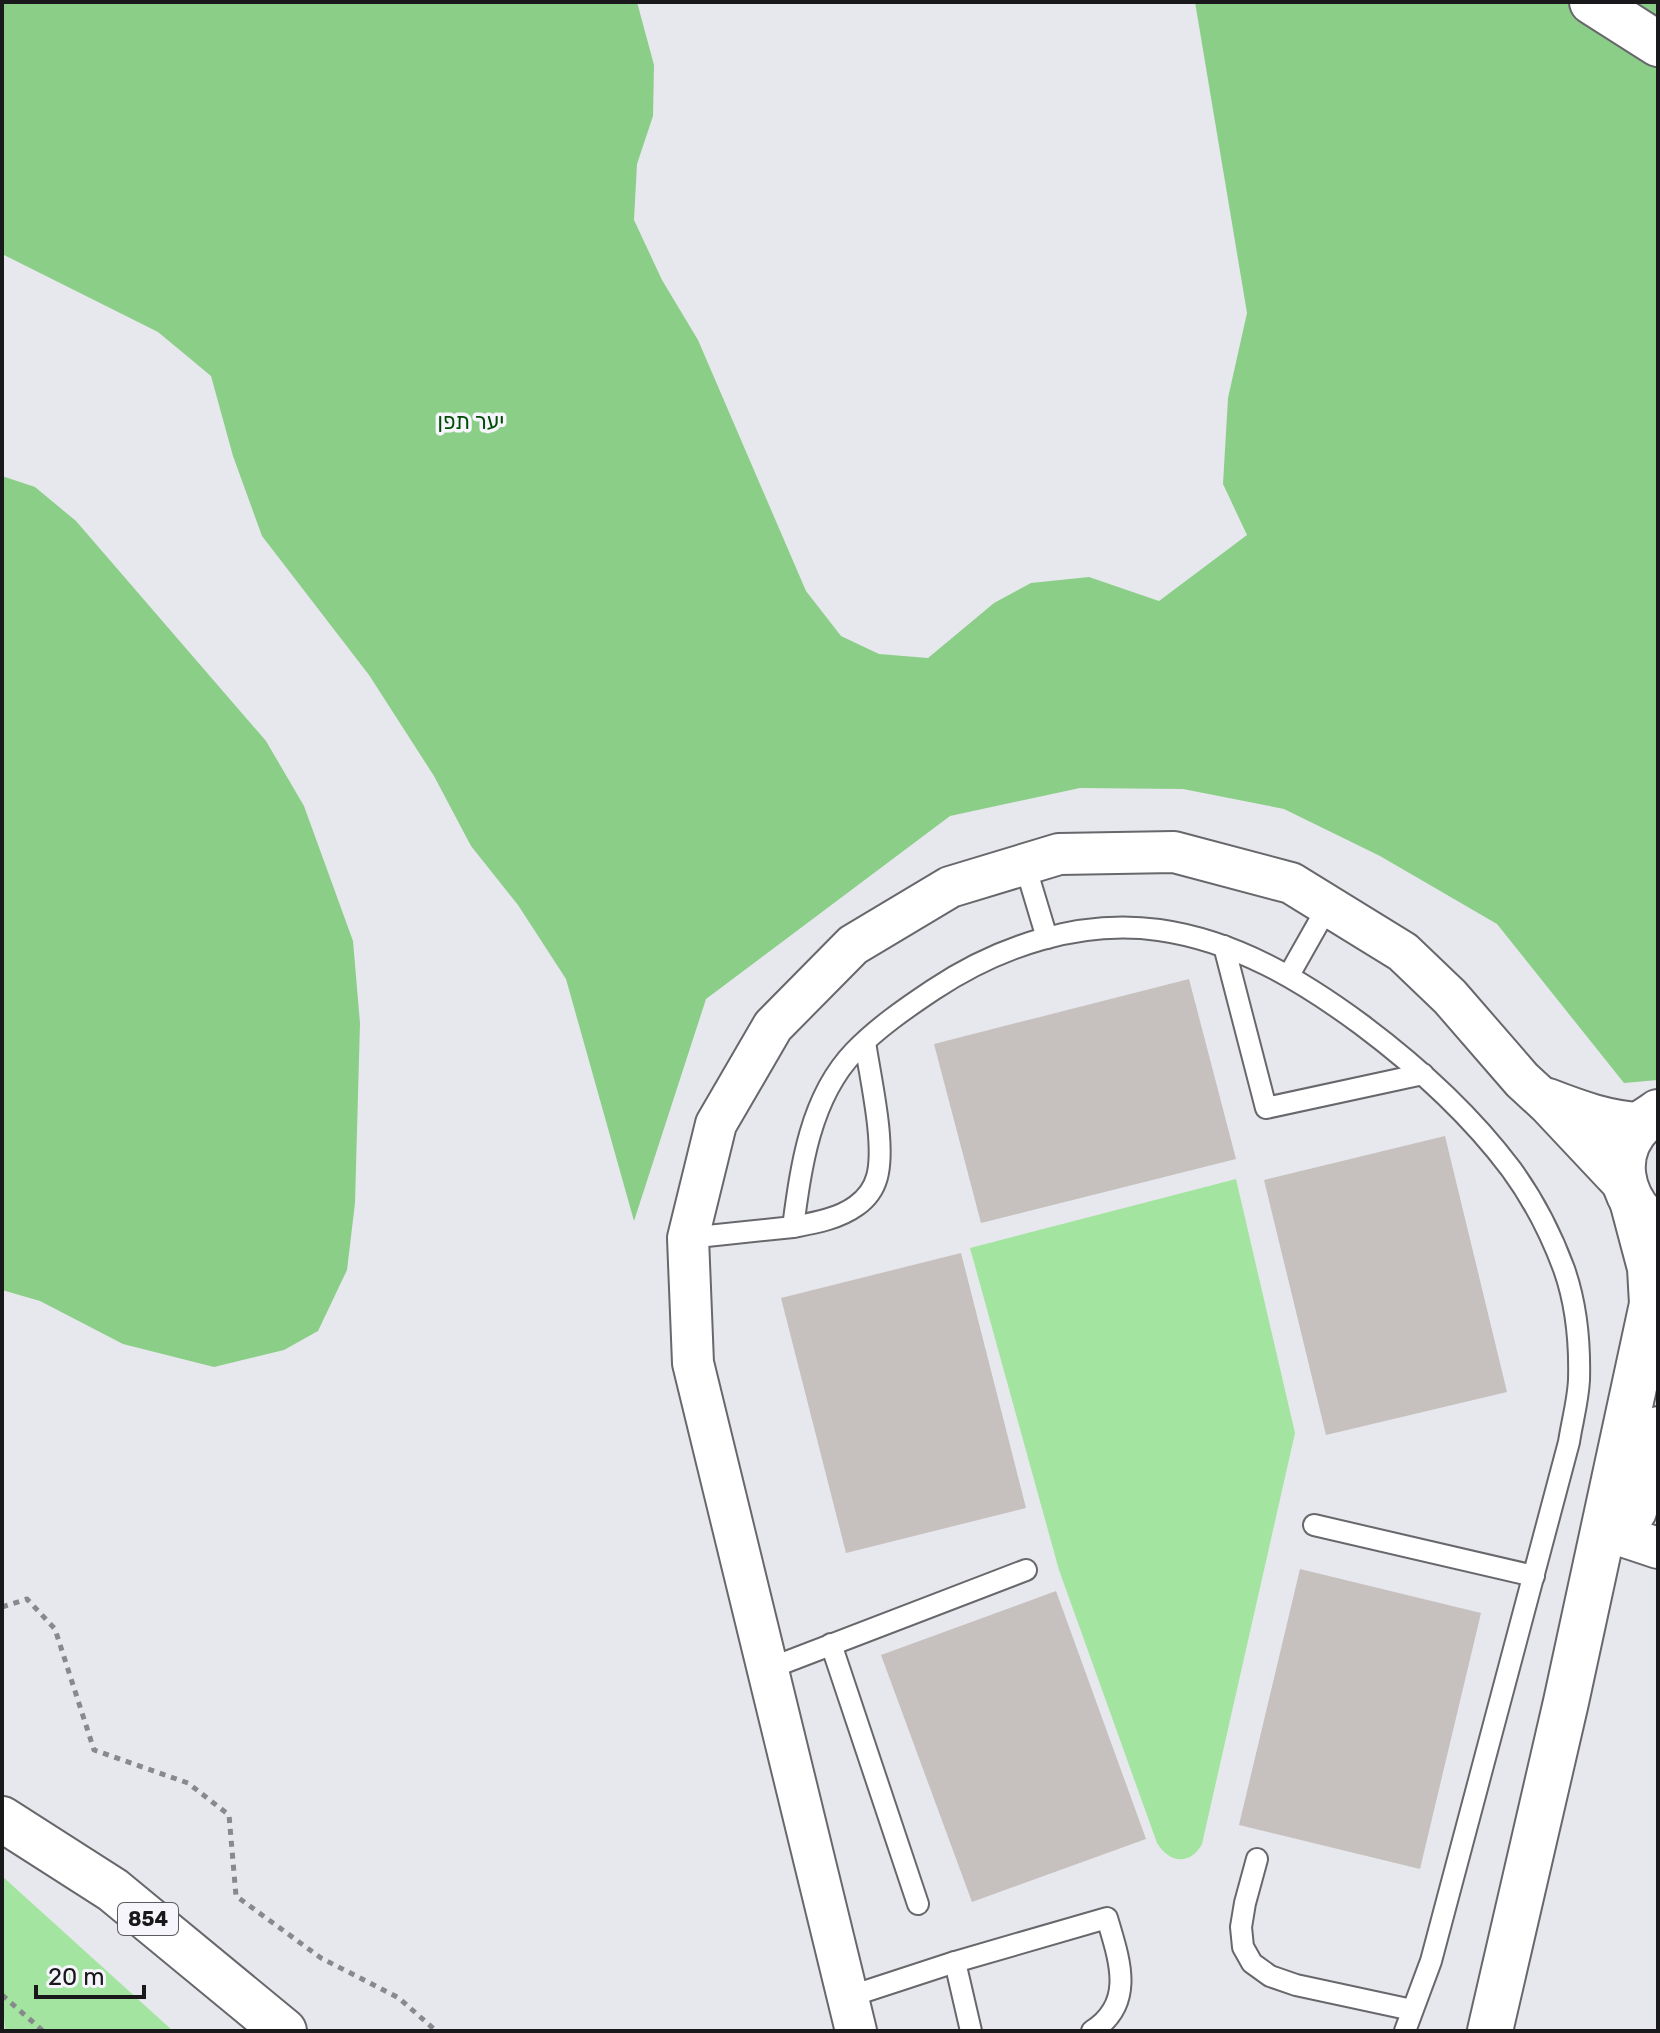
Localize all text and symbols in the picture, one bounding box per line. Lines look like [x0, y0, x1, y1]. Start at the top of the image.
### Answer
park label: יער תפן [438, 408, 504, 435]
road number: 854 [118, 1903, 178, 1935]
scale bar [36, 1949, 144, 1999]
text: 20 m [48, 1963, 105, 1991]

